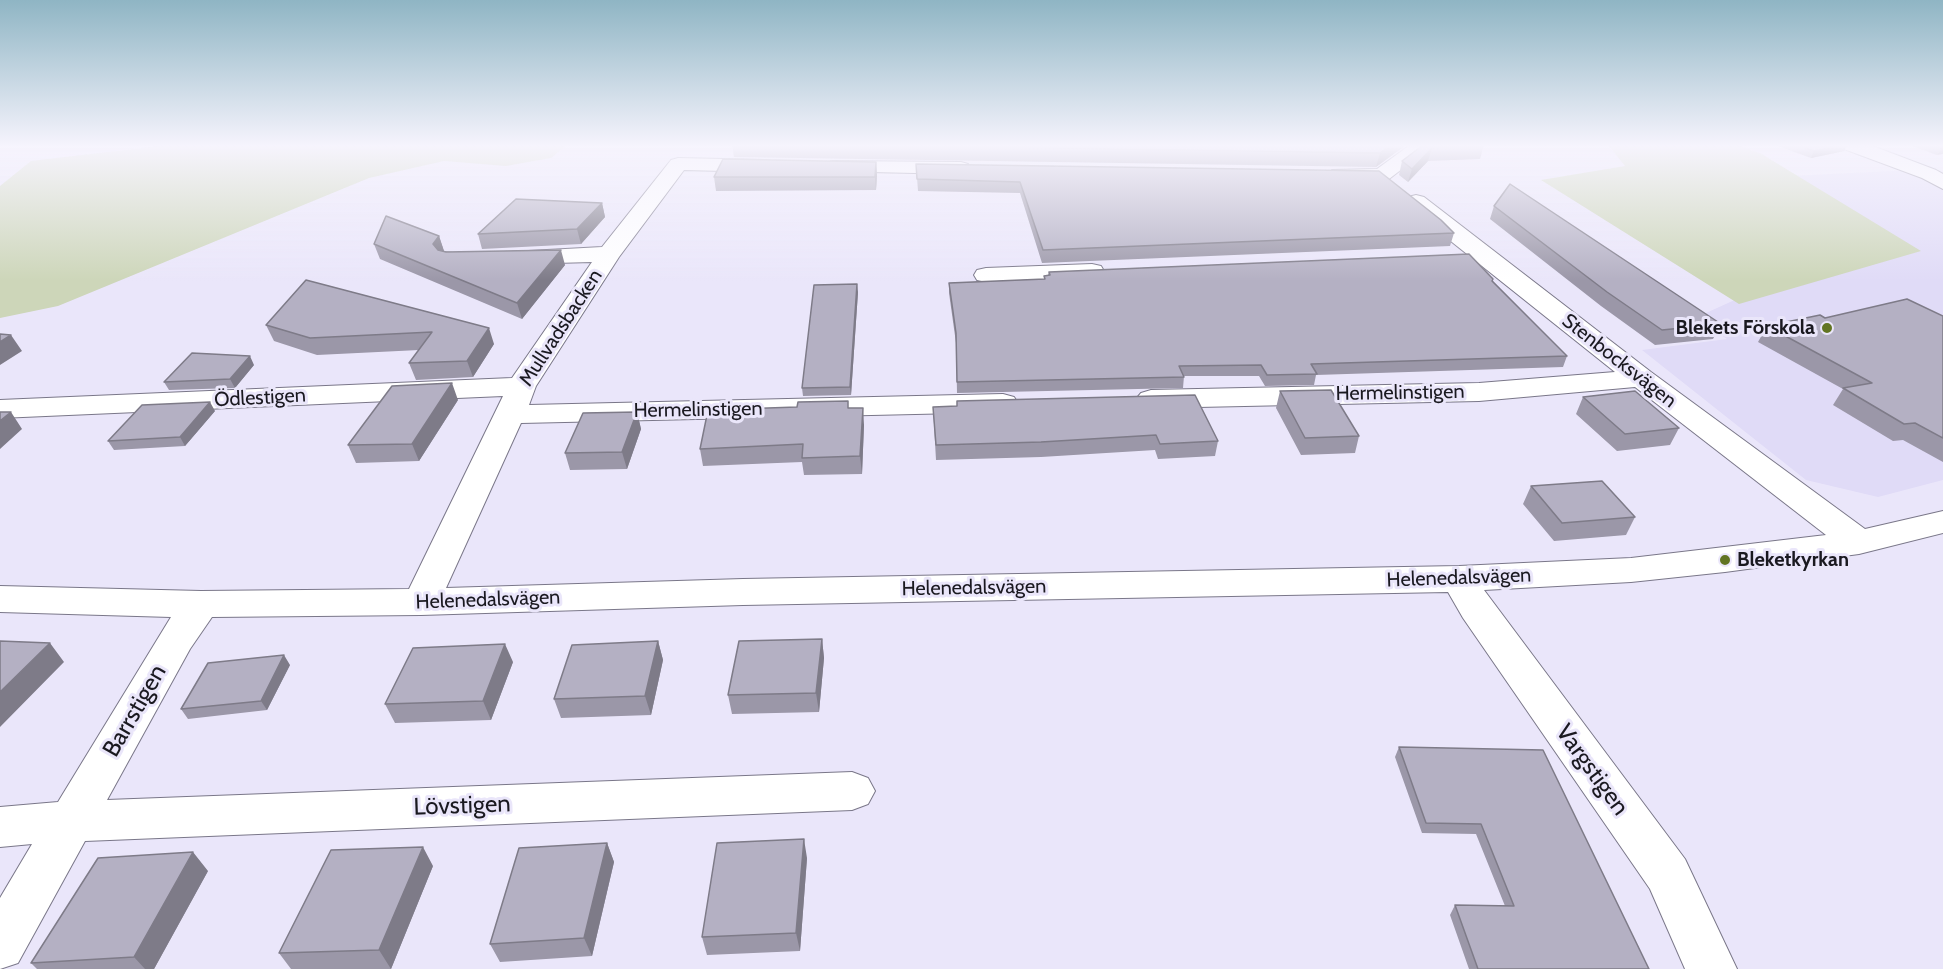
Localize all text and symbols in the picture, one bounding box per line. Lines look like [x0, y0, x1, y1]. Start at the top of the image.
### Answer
street label: Mullvadsbacken [514, 265, 608, 391]
street label: Stenbocksvägen [1557, 309, 1681, 413]
place label: Blekets Förskola [1676, 316, 1815, 340]
marker: Blekets Förskola [1820, 321, 1834, 335]
street label: Hermelinstigen [1335, 380, 1465, 406]
street label: Ödlestigen [213, 384, 307, 412]
street label: Hermelinstigen [633, 397, 763, 423]
place label: Bleketkyrkan [1737, 548, 1849, 572]
marker: Bleketkyrkan [1718, 553, 1732, 567]
street label: Helenedalsvägen [1386, 563, 1532, 593]
street label: Helenedalsvägen [901, 575, 1047, 601]
street label: Helenedalsvägen [415, 585, 561, 615]
street label: Barrstigen [97, 660, 173, 762]
street label: Vargstigen [1549, 719, 1635, 821]
street label: Lövstigen [413, 790, 511, 822]

